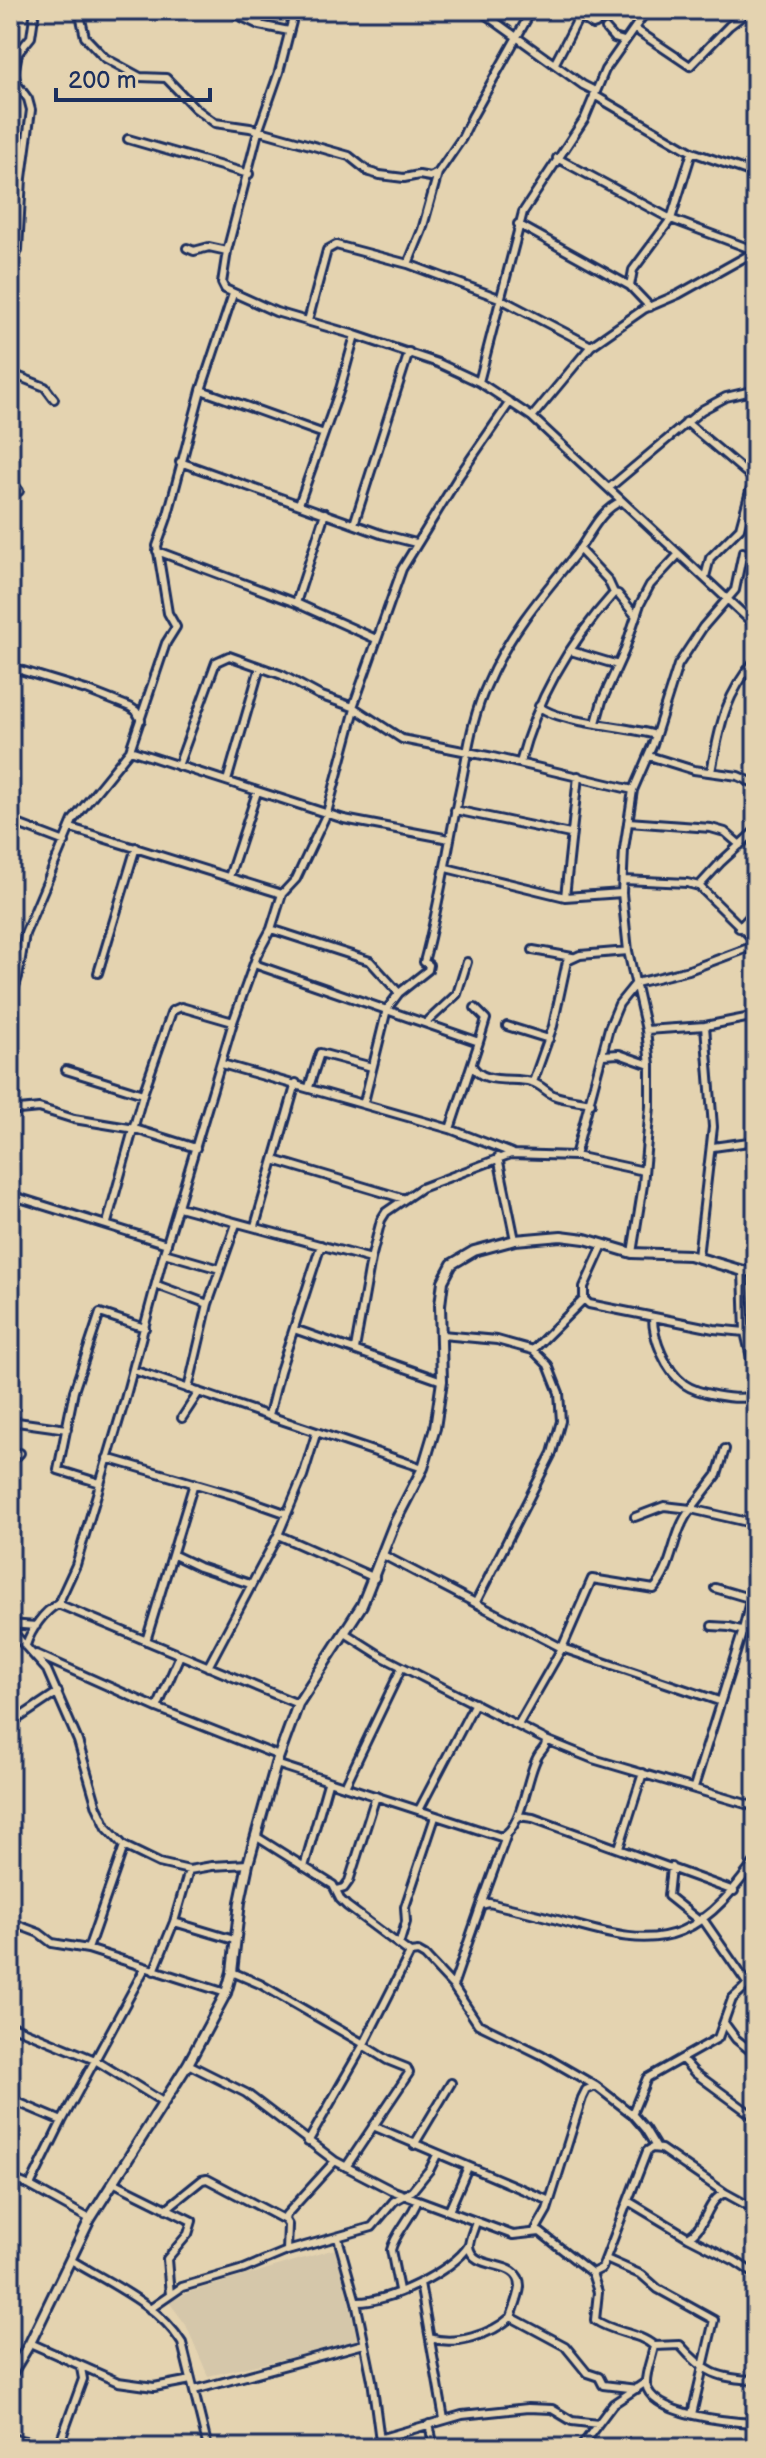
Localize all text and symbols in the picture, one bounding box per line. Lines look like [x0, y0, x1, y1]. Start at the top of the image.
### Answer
scale bar [56, 52, 210, 102]
text: 200 m [68, 66, 137, 95]

